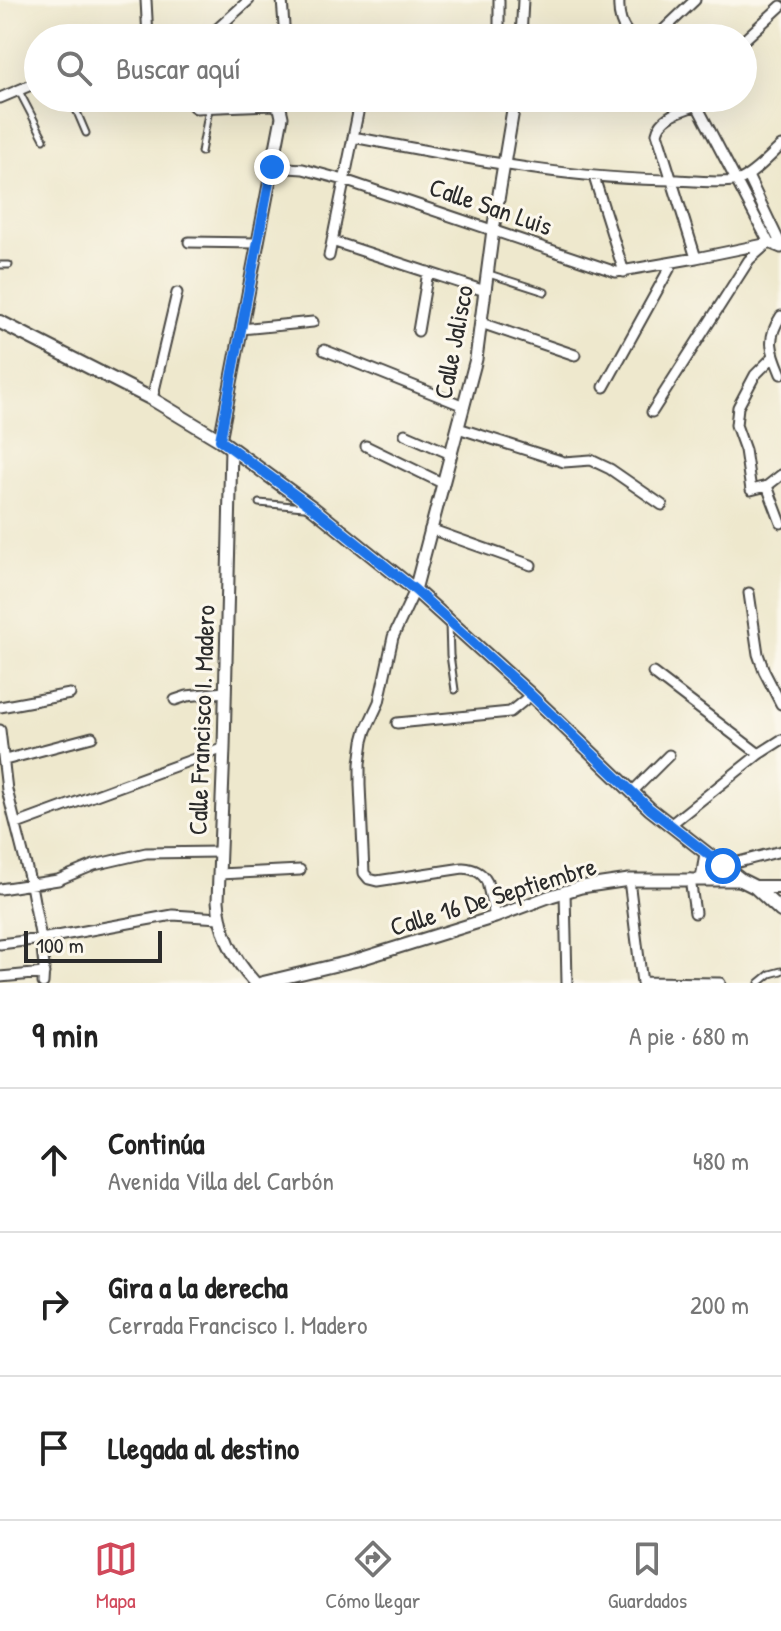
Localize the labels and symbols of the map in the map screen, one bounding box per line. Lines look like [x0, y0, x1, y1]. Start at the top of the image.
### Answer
route end [254, 149, 290, 185]
street label: Calle San Luis [425, 169, 557, 243]
street label: Calle Jalisco [425, 282, 481, 402]
street label: Calle Francisco I. Madero [179, 604, 223, 836]
street label: Calle 16 De Septiembre [386, 848, 600, 944]
route start [705, 848, 741, 884]
scale bar [24, 927, 162, 963]

